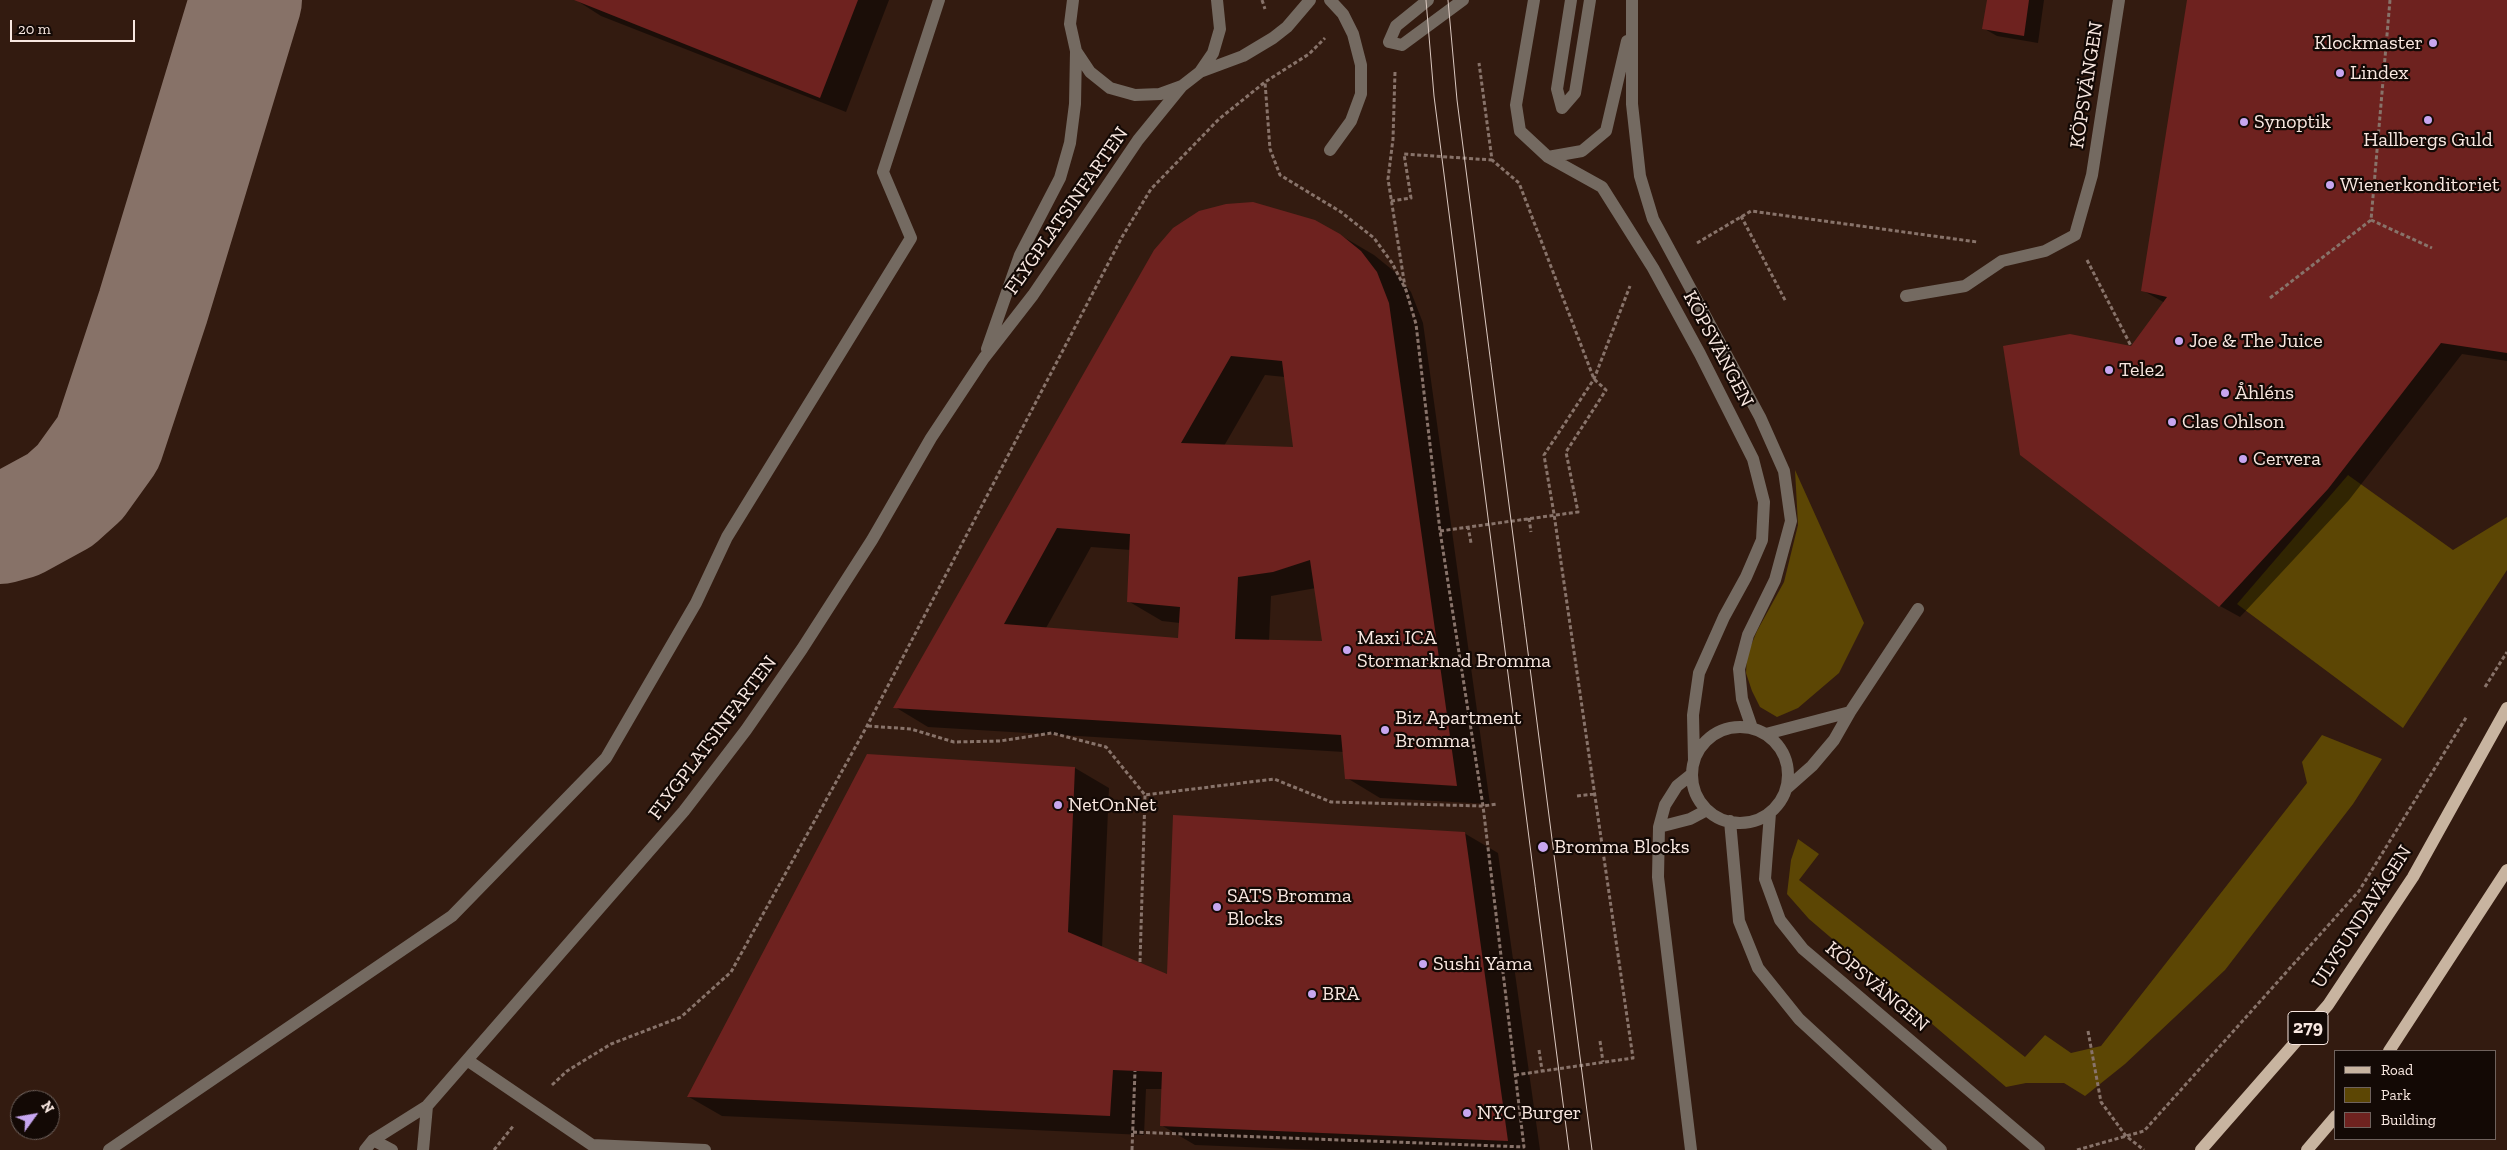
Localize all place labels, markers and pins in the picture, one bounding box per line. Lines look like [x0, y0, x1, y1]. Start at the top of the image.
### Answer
place label: Klockmaster [2314, 31, 2423, 55]
marker: Klockmaster [2427, 37, 2439, 49]
place label: Lindex [2350, 61, 2408, 85]
marker: Lindex [2334, 67, 2346, 79]
place label: Synoptik [2254, 110, 2331, 134]
marker: Hallbergs Guld [2422, 114, 2434, 126]
marker: Synoptik [2238, 116, 2250, 128]
place label: Hallbergs Guld [2363, 128, 2493, 152]
place label: Wienerkonditoriet [2340, 173, 2499, 197]
marker: Wienerkonditoriet [2324, 179, 2336, 191]
place label: Joe & The Juice [2189, 329, 2323, 353]
marker: Joe & The Juice [2173, 335, 2185, 347]
place label: Tele2 [2119, 358, 2165, 382]
marker: Tele2 [2103, 364, 2115, 376]
place label: Åhléns [2235, 381, 2294, 405]
marker: Åhléns [2219, 387, 2231, 399]
place label: Clas Ohlson [2182, 410, 2285, 434]
marker: Clas Ohlson [2166, 416, 2178, 428]
place label: Cervera [2253, 447, 2321, 471]
marker: Cervera [2237, 453, 2249, 465]
place label: Maxi ICA Stormarknad Bromma [1357, 626, 1551, 673]
marker: Maxi ICA Stormarknad Bromma [1341, 644, 1353, 656]
place label: Biz Apartment Bromma [1395, 706, 1521, 753]
marker: Biz Apartment Bromma [1379, 724, 1391, 736]
place label: NetOnNet [1068, 793, 1156, 817]
marker: NetOnNet [1052, 799, 1064, 811]
place label: Bromma Blocks [1554, 835, 1689, 859]
marker: Bromma Blocks [1536, 840, 1550, 854]
place label: SATS Bromma Blocks [1227, 884, 1352, 931]
marker: SATS Bromma Blocks [1211, 901, 1223, 913]
place label: Sushi Yama [1433, 952, 1532, 976]
marker: Sushi Yama [1417, 958, 1429, 970]
place label: BRA [1322, 982, 1359, 1006]
marker: BRA [1306, 988, 1318, 1000]
place label: NYC Burger [1477, 1101, 1581, 1125]
marker: NYC Burger [1461, 1107, 1473, 1119]

